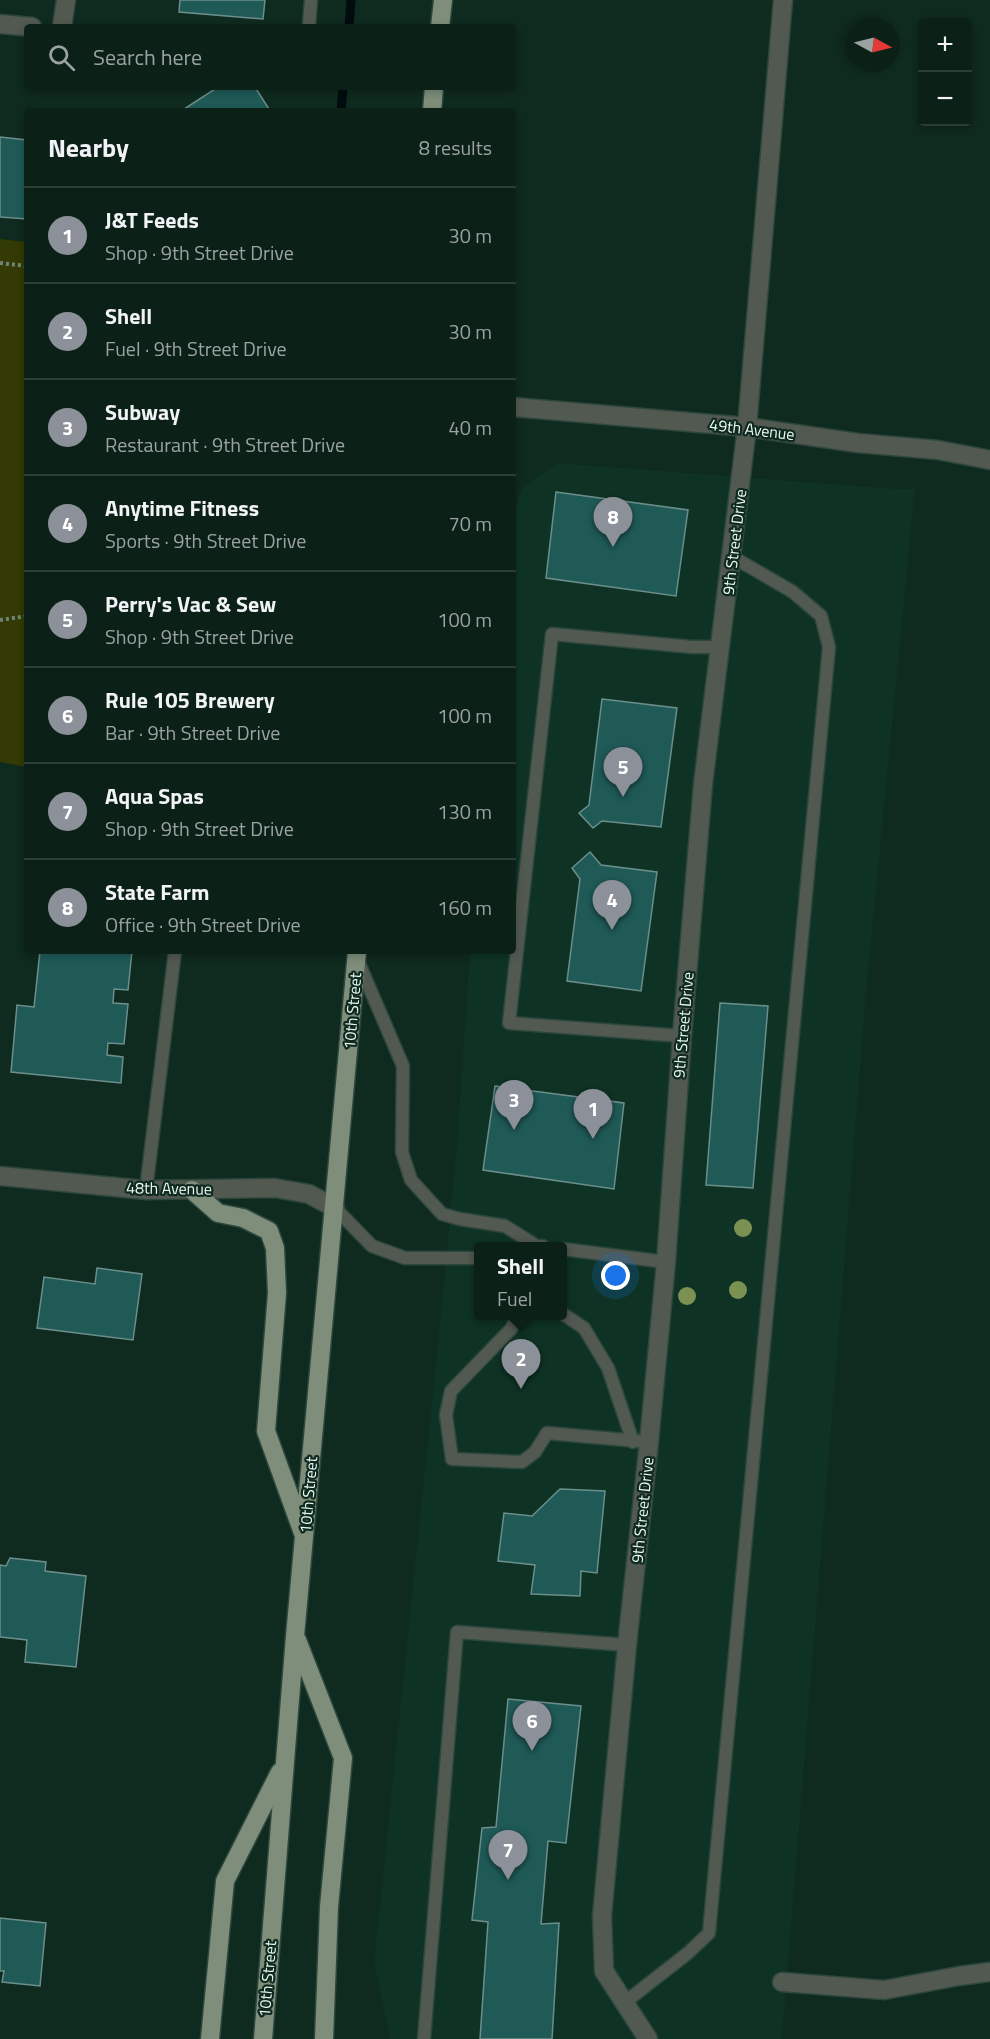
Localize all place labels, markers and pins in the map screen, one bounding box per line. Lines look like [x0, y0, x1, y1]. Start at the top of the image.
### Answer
pin: 8 [594, 498, 632, 547]
pin: 5 [604, 748, 642, 797]
pin: 4 [592, 880, 632, 930]
pin: 3 [494, 1080, 534, 1130]
pin: 1 [574, 1090, 612, 1139]
pin: 2 [502, 1340, 540, 1389]
pin: 6 [512, 1702, 552, 1751]
pin: 7 [488, 1830, 528, 1880]

